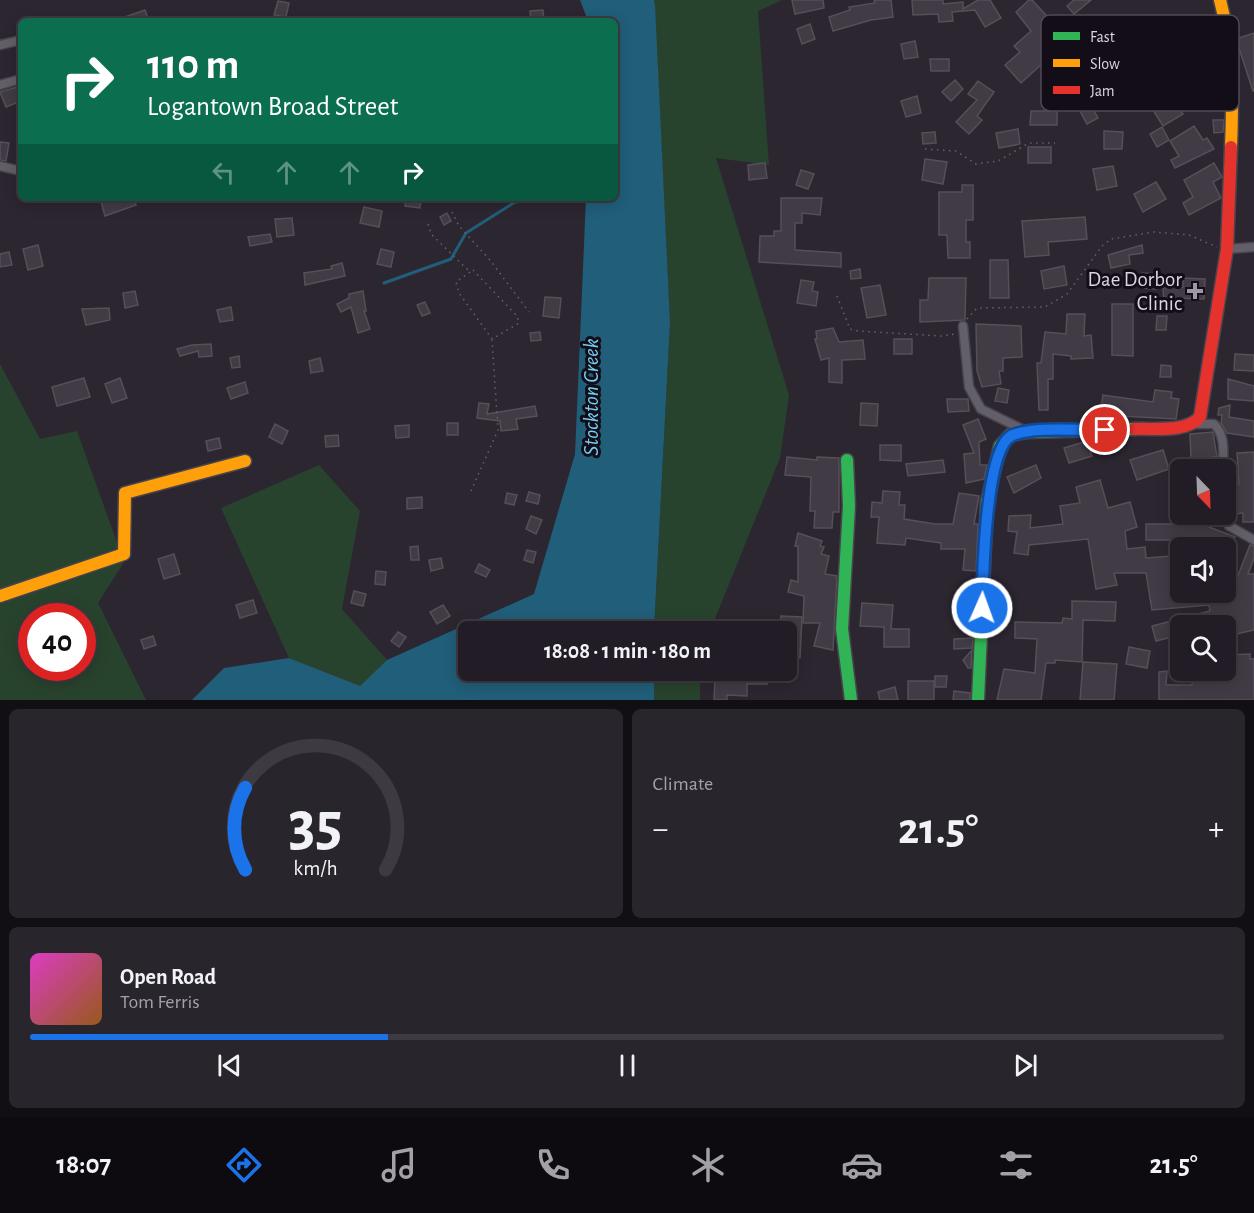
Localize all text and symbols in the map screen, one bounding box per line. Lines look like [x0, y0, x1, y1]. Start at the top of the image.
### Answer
legend [1041, 15, 1239, 111]
text: Fast [1090, 29, 1115, 45]
icon: right [48, 42, 126, 120]
text: 110 m [147, 44, 239, 86]
text: Slow [1090, 56, 1120, 72]
text: Jam [1090, 83, 1115, 99]
text: Logantown Broad Street [147, 93, 398, 120]
icon: left [207, 156, 240, 189]
icon: ahead [270, 156, 303, 189]
icon: ahead [333, 156, 366, 189]
icon: right [396, 156, 429, 189]
place label: Dae Dorbor Clinic [1087, 269, 1182, 314]
marker: Dae Dorbor Clinic [1186, 282, 1204, 300]
water label: Stockton Creek [580, 338, 602, 456]
pin [1079, 404, 1130, 455]
icon: arrive [1088, 413, 1121, 446]
north arrow [1170, 459, 1236, 525]
map controls [1170, 459, 1236, 681]
button: sound [1170, 537, 1236, 603]
position arrow [950, 576, 1014, 640]
speed limit sign: 40 [18, 603, 96, 681]
button: search [1170, 615, 1236, 681]
text: 18:08 · 1 min · 180 m [544, 640, 711, 662]
text: Climate [653, 774, 713, 794]
text: 35 [289, 794, 343, 856]
text: 21.5° [898, 807, 978, 852]
text: − [653, 813, 668, 846]
text: + [1208, 813, 1224, 846]
text: km/h [294, 859, 338, 880]
text: Open Road [120, 966, 216, 988]
text: Tom Ferris [120, 992, 200, 1012]
icon: previous [213, 1049, 246, 1082]
icon: pause [611, 1049, 644, 1082]
icon: next [1009, 1049, 1042, 1082]
icon: directions [223, 1144, 265, 1186]
icon: music [378, 1144, 420, 1186]
icon: phone [532, 1144, 574, 1186]
icon: climate [687, 1144, 729, 1186]
icon: car [841, 1144, 883, 1186]
icon: filters [995, 1144, 1037, 1186]
text: 18:07 [56, 1151, 111, 1178]
text: 21.5° [1150, 1151, 1198, 1178]

